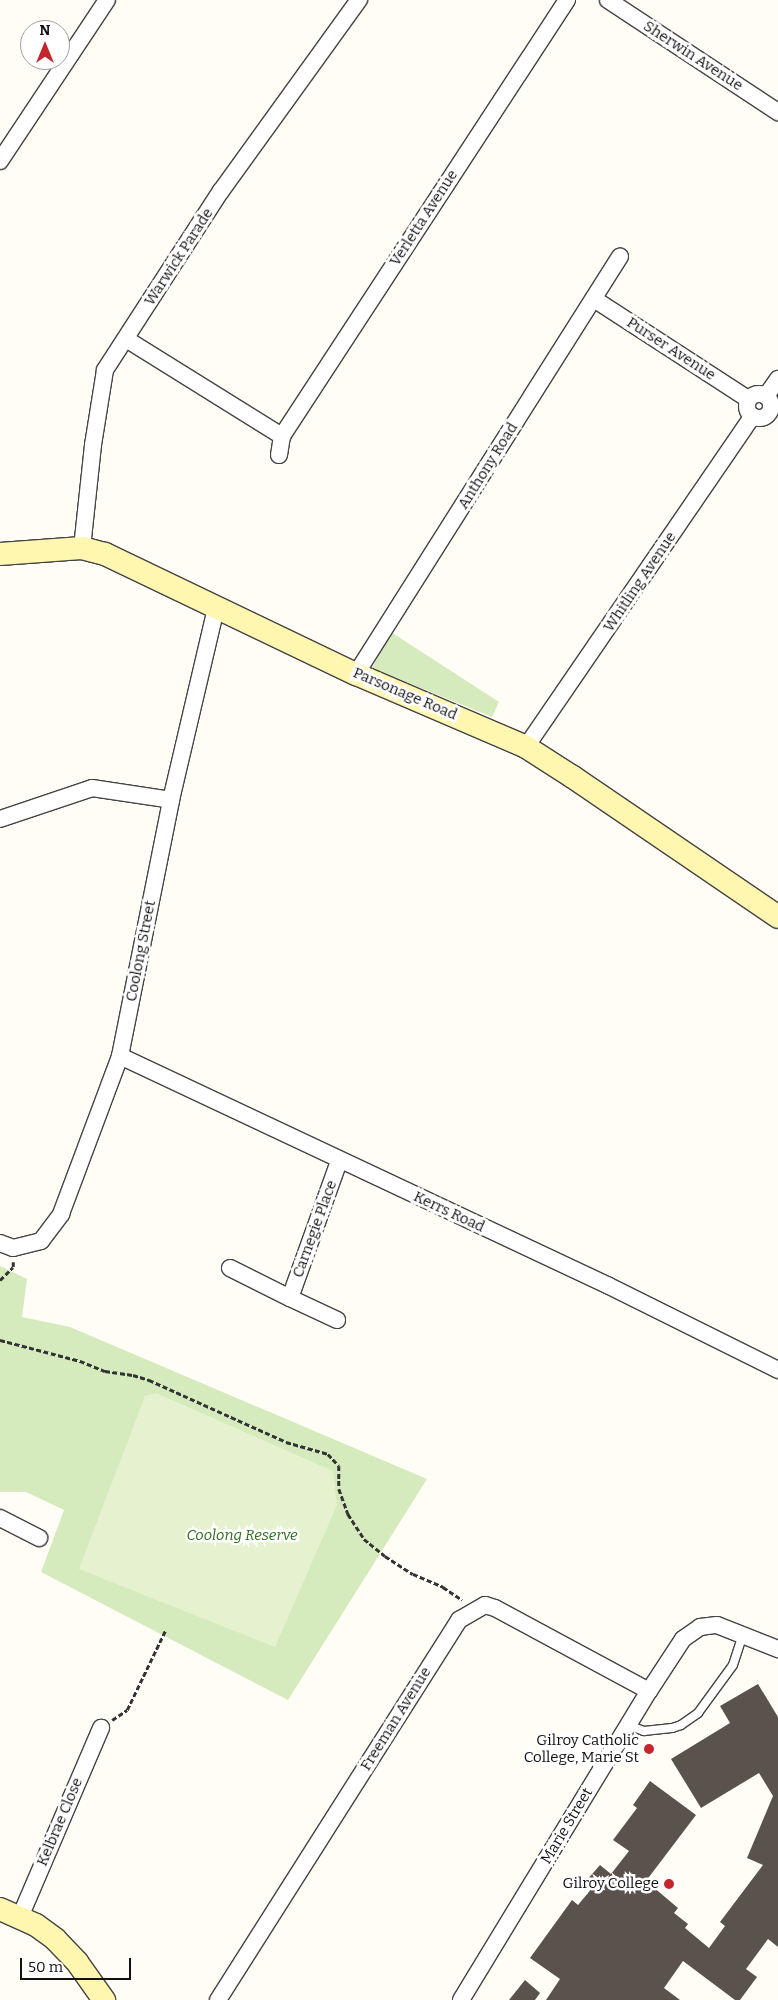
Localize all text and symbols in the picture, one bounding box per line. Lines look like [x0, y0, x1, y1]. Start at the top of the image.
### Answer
street label: Sherwin Avenue [640, 17, 746, 95]
north arrow [20, 20, 70, 70]
text: N [40, 22, 50, 39]
street label: Verletta Avenue [386, 167, 462, 269]
street label: Warwick Parade [141, 205, 217, 309]
street label: Purser Avenue [623, 314, 719, 384]
street label: Anthony Road [454, 420, 522, 512]
street label: Whitling Avenue [600, 529, 680, 635]
street label: Parsonage Road [350, 664, 460, 724]
street label: Coolong Street [122, 899, 160, 1003]
street label: Carnegie Place [289, 1178, 341, 1280]
street label: Kerrs Road [411, 1188, 487, 1236]
park label: Coolong Reserve [186, 1527, 298, 1545]
street label: Freeman Avenue [357, 1664, 435, 1774]
place label: Gilroy Catholic College, Marie St [524, 1731, 639, 1766]
marker: Gilroy Catholic College, Marie St [643, 1743, 655, 1755]
street label: Kelbrae Close [33, 1775, 87, 1869]
street label: Marie Street [537, 1785, 597, 1867]
place label: Gilroy College [562, 1875, 659, 1893]
marker: Gilroy College [663, 1878, 675, 1890]
scale bar [22, 1948, 134, 1980]
text: 50 m [28, 1958, 63, 1976]

